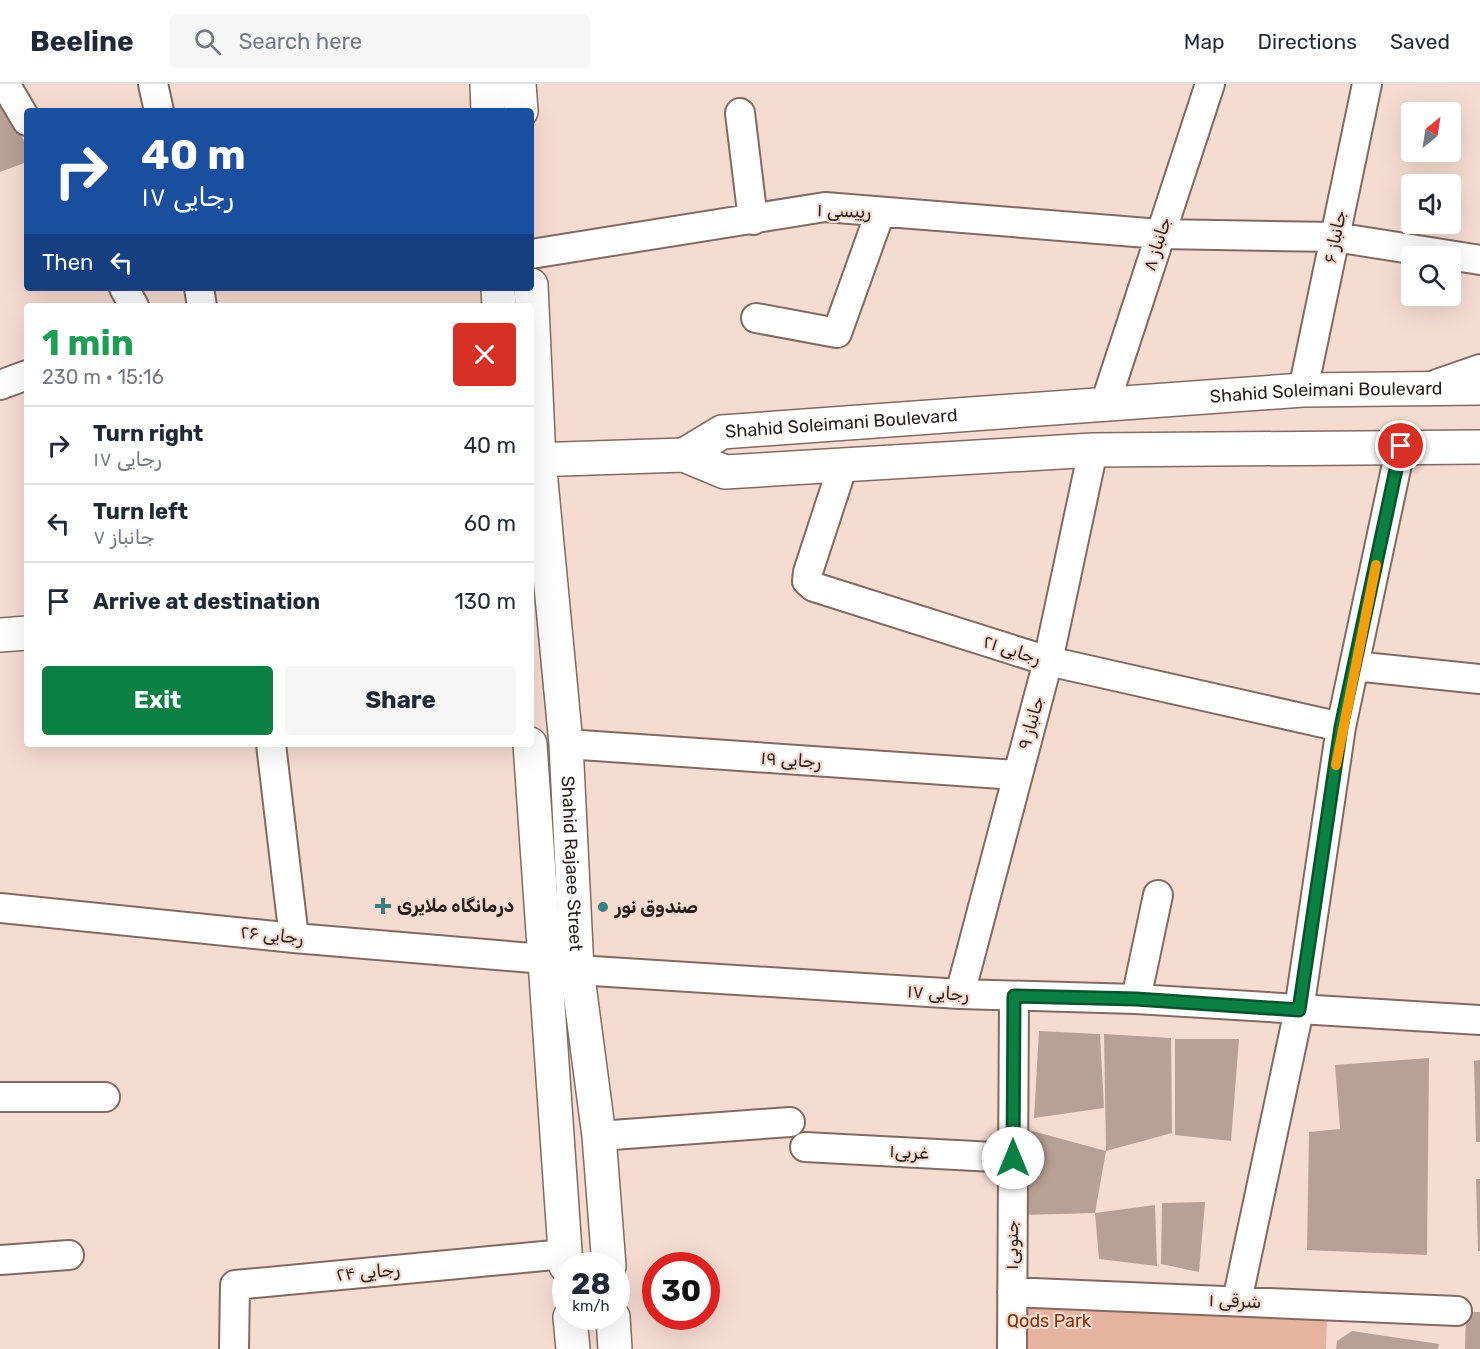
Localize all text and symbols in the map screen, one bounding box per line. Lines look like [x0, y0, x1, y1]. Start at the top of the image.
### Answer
search box [170, 14, 590, 68]
text: Beeline [30, 25, 134, 58]
icon: search [191, 25, 224, 58]
text: Search here [239, 28, 362, 55]
text: Map [1184, 29, 1225, 54]
text: Directions [1258, 29, 1357, 54]
text: Saved [1390, 29, 1450, 54]
north arrow [1401, 102, 1461, 162]
map controls [1401, 102, 1461, 306]
text: 40 m [141, 130, 246, 180]
icon: right [42, 132, 120, 210]
button: sound [1401, 174, 1461, 234]
text: رجایی ۱۷ [141, 181, 234, 213]
street label: رییسی ۱ [817, 199, 872, 223]
street label: جانباز ۶ [1319, 208, 1351, 266]
street label: جانباز ۸ [1138, 214, 1176, 274]
icon: left [105, 246, 138, 279]
button: search [1401, 246, 1461, 306]
text: Then [42, 249, 93, 276]
text: 1 min [42, 321, 134, 364]
button: close [453, 323, 516, 386]
text: 230 m · 15:16 [42, 365, 164, 389]
street label: Shahid Soleimani Boulevard [1209, 377, 1443, 408]
street label: Shahid Soleimani Boulevard [724, 404, 958, 443]
text: Turn right [93, 420, 203, 447]
pin [1375, 420, 1426, 471]
icon: right [42, 429, 75, 462]
icon: arrive [1384, 429, 1417, 462]
text: 40 m [463, 432, 516, 459]
text: رجایی ۱۷ [93, 447, 162, 471]
text: Turn left [93, 498, 188, 525]
icon: left [42, 507, 75, 540]
text: 60 m [464, 510, 516, 537]
text: جانباز ۷ [93, 525, 155, 549]
icon: arrive [42, 585, 75, 618]
text: Arrive at destination [93, 588, 320, 615]
text: 130 m [454, 588, 516, 615]
street label: رجایی ۲۱ [980, 630, 1044, 670]
button: Exit [42, 666, 273, 735]
button: Share [285, 666, 516, 735]
street label: جانباز ۹ [1013, 694, 1049, 752]
street label: رجایی ۱۹ [760, 747, 822, 773]
street label: Shahid Rajaee Street [557, 775, 587, 952]
place label: درمانگاه ملایری [397, 895, 514, 917]
place label: صندوق نور [614, 896, 698, 918]
marker: درمانگاه ملایری [374, 897, 392, 915]
marker: صندوق نور [596, 900, 610, 914]
street label: رجایی ۲۶ [239, 921, 305, 949]
street label: رجایی ۱۷ [906, 980, 970, 1006]
position arrow [981, 1126, 1045, 1190]
street label: غربی۱ [889, 1140, 930, 1164]
street label: جنوبی۱ [1001, 1220, 1023, 1270]
speed limit sign: 30 [642, 1252, 720, 1330]
street label: رجایی ۲۴ [335, 1258, 401, 1286]
text: 28 [571, 1266, 611, 1302]
street label: شرقی ۱ [1208, 1289, 1262, 1313]
text: km/h [572, 1297, 610, 1315]
park label: Qods Park [1007, 1310, 1092, 1332]

